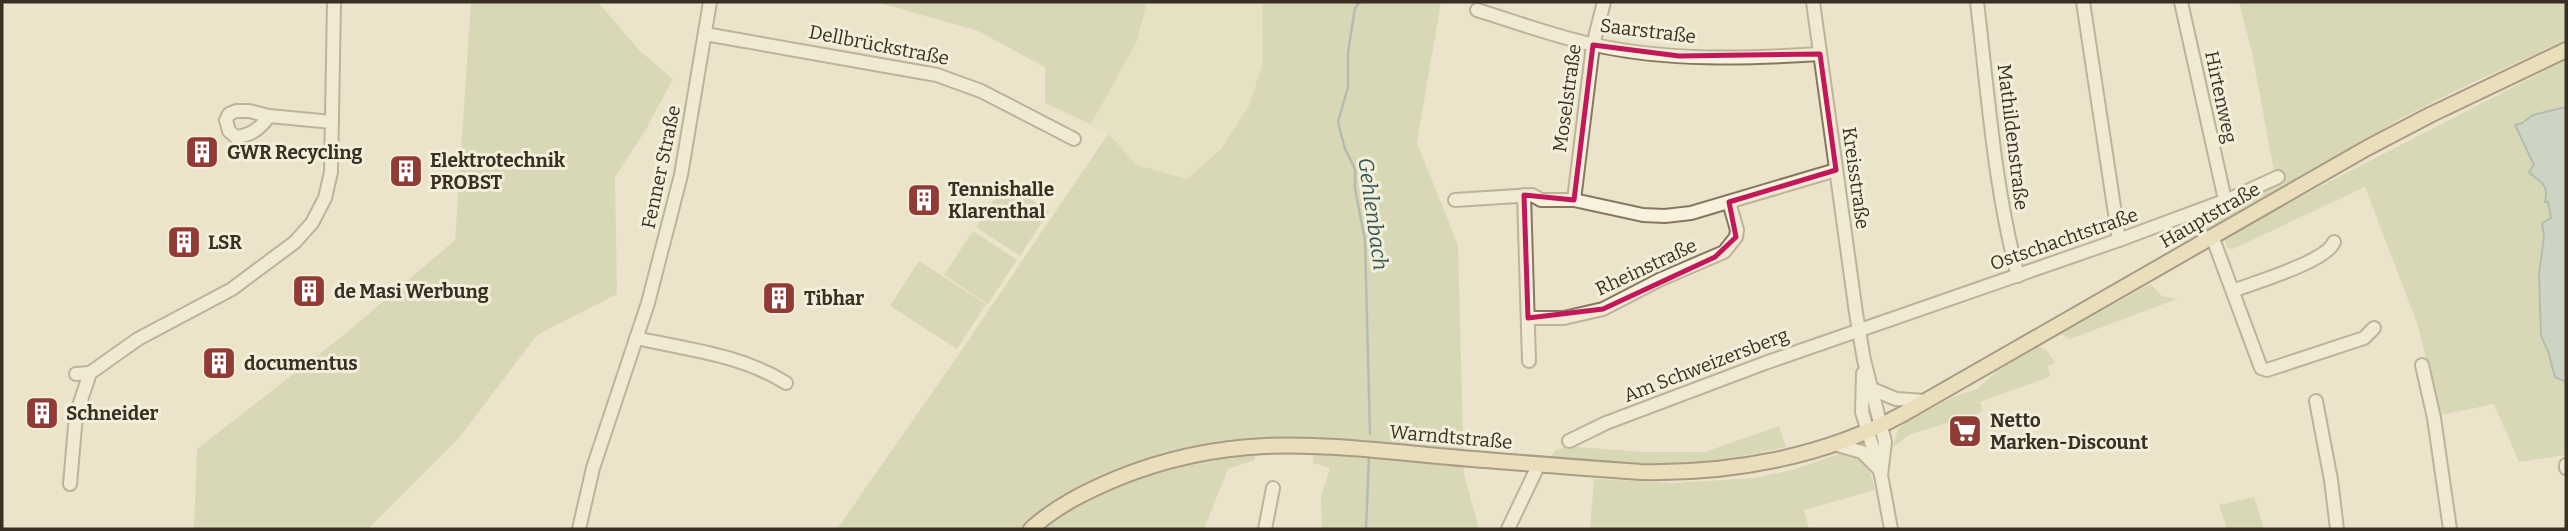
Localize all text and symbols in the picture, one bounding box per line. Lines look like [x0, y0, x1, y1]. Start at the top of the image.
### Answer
street label: Saarstraße [1599, 14, 1697, 48]
street label: Dellbrückstraße [807, 20, 951, 70]
street label: Moselstraße [1548, 42, 1586, 154]
street label: Hirtenweg [2200, 49, 2242, 146]
street label: Mathildenstraße [1993, 63, 2033, 211]
street label: Fenner Straße [637, 103, 685, 231]
street label: Kreisstraße [1837, 125, 1875, 231]
building icon: GWR Recycling [183, 133, 221, 171]
place label: GWR Recycling [227, 141, 363, 164]
place label: Elektrotechnik PROBST [430, 149, 566, 194]
building icon: Elektrotechnik PROBST [387, 152, 425, 190]
water label: Gehlenbach [1352, 156, 1394, 272]
street label: Hauptstraße [2156, 177, 2264, 253]
place label: Tennishalle Klarenthal [948, 178, 1054, 223]
building icon: Tennishalle Klarenthal [905, 181, 943, 219]
street label: Ostschachtstraße [1987, 203, 2141, 275]
building icon: LSR [165, 223, 203, 261]
place label: LSR [208, 231, 242, 254]
street label: Rheinstraße [1592, 234, 1700, 300]
building icon: de Masi Werbung [290, 272, 328, 310]
building icon: Tibhar [760, 279, 798, 317]
place label: de Masi Werbung [334, 280, 489, 303]
place label: Tibhar [804, 287, 864, 310]
street label: Am Schweizersberg [1620, 323, 1792, 407]
building icon: documentus [200, 344, 238, 382]
place label: documentus [244, 352, 358, 375]
building icon: Schneider [23, 394, 61, 432]
place label: Schneider [66, 402, 159, 425]
place label: Netto Marken-Discount [1990, 409, 2149, 454]
supermarket icon: Netto Marken-Discount [1946, 412, 1984, 450]
street label: Warndtstraße [1389, 420, 1513, 454]

